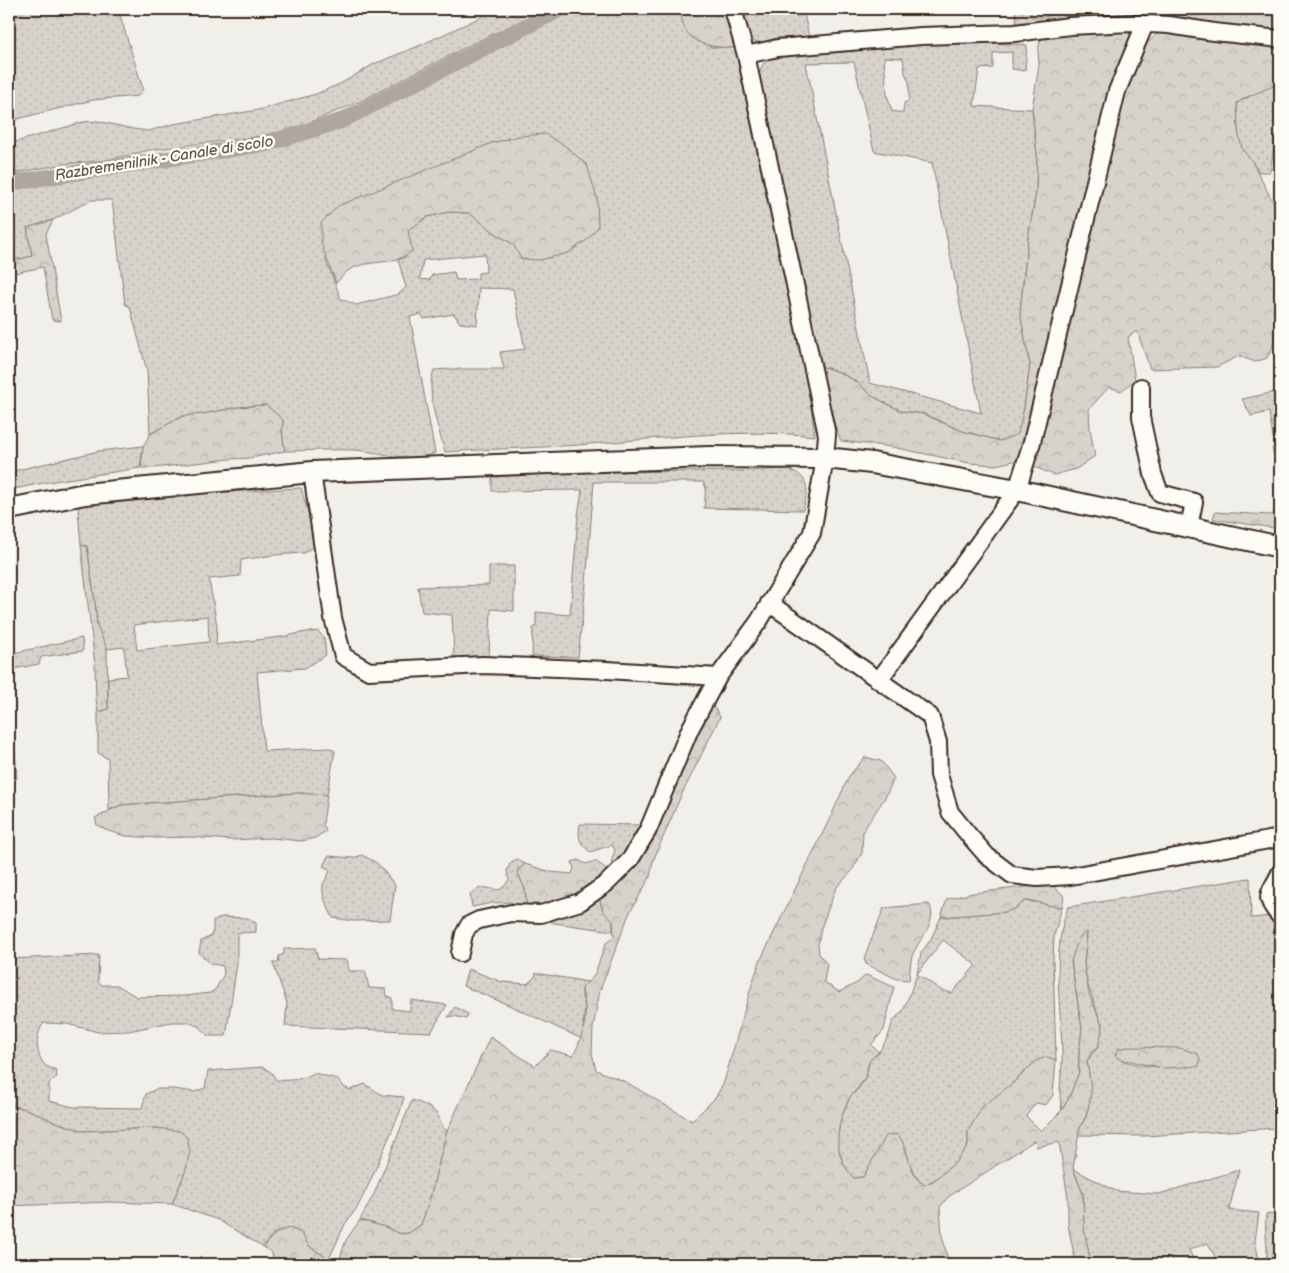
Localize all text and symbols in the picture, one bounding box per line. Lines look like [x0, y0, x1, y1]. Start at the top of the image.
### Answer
water label: Razbremenilnik - Canale di scolo [53, 132, 275, 185]

